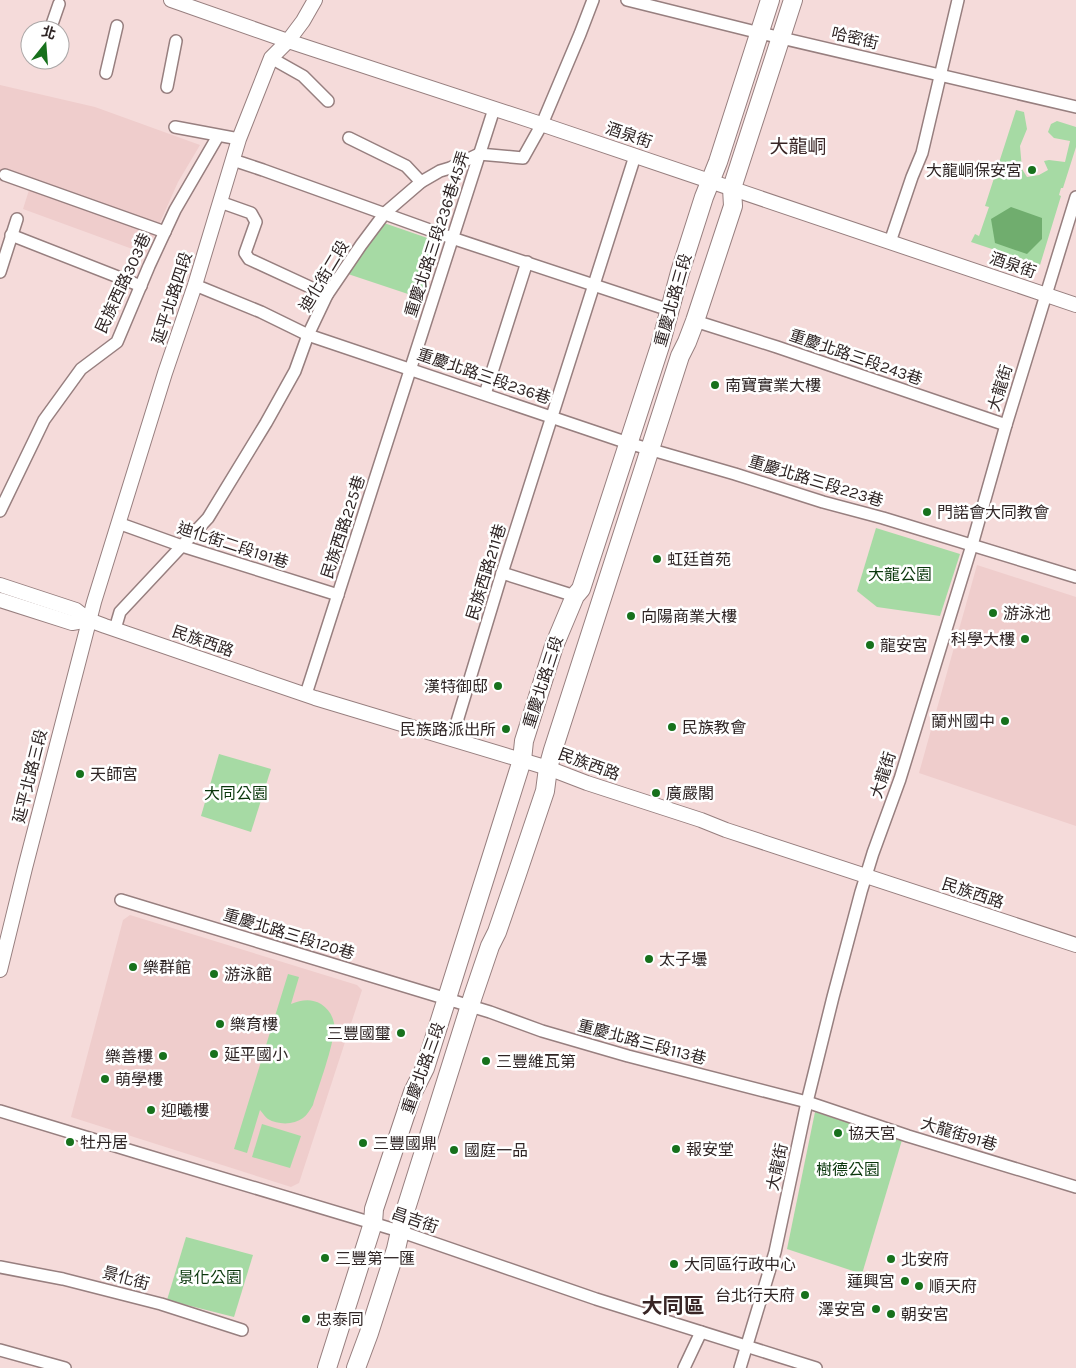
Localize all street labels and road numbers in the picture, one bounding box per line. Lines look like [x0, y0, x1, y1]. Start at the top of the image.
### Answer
street label: 哈密街 [829, 23, 881, 53]
street label: 酒泉街 [603, 118, 655, 152]
street label: 重慶北路三段236巷45弄 [401, 148, 473, 320]
street label: 民族西路303巷 [91, 230, 155, 336]
street label: 迪化街二段 [295, 237, 353, 315]
street label: 酒泉街 [987, 248, 1039, 282]
street label: 延平北路四段 [148, 249, 196, 347]
street label: 重慶北路三段 [651, 251, 695, 349]
street label: 重慶北路三段243巷 [787, 325, 925, 389]
street label: 重慶北路三段236巷 [415, 344, 553, 408]
street label: 大龍街 [984, 362, 1016, 414]
street label: 重慶北路三段223巷 [746, 451, 886, 511]
street label: 民族西路225巷 [317, 473, 369, 581]
street label: 迪化街二段191巷 [175, 518, 291, 572]
street label: 民族西路211巷 [462, 521, 510, 623]
street label: 民族西路 [170, 622, 236, 660]
street label: 重慶北路三段 [519, 633, 567, 731]
street label: 延平北路三段 [9, 727, 51, 825]
street label: 民族西路 [556, 744, 622, 784]
street label: 大龍街 [867, 749, 899, 801]
street label: 民族西路 [940, 874, 1006, 912]
street label: 重慶北路三段120巷 [221, 905, 357, 963]
street label: 重慶北路三段113巷 [576, 1016, 708, 1068]
street label: 重慶北路三段 [398, 1020, 448, 1116]
street label: 大龍街91巷 [919, 1113, 999, 1155]
street label: 大龍街 [763, 1142, 791, 1192]
street label: 昌吉街 [389, 1203, 441, 1237]
street label: 景化街 [100, 1263, 152, 1293]

